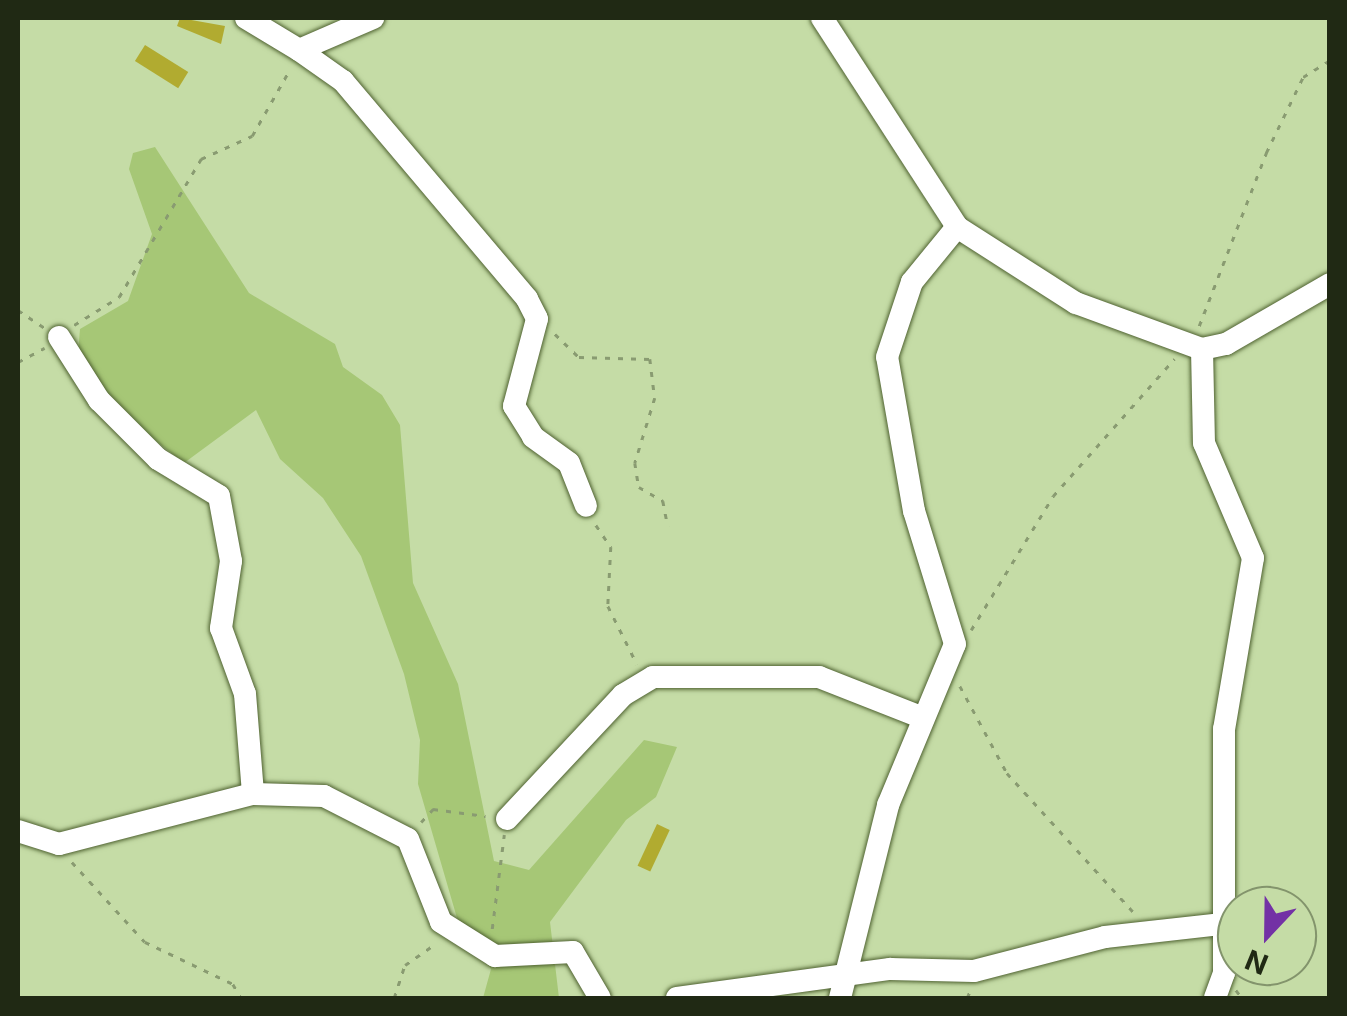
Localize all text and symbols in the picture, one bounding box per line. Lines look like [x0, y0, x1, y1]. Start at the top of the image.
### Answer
north arrow [1217, 886, 1317, 986]
text: N [1240, 942, 1273, 982]

